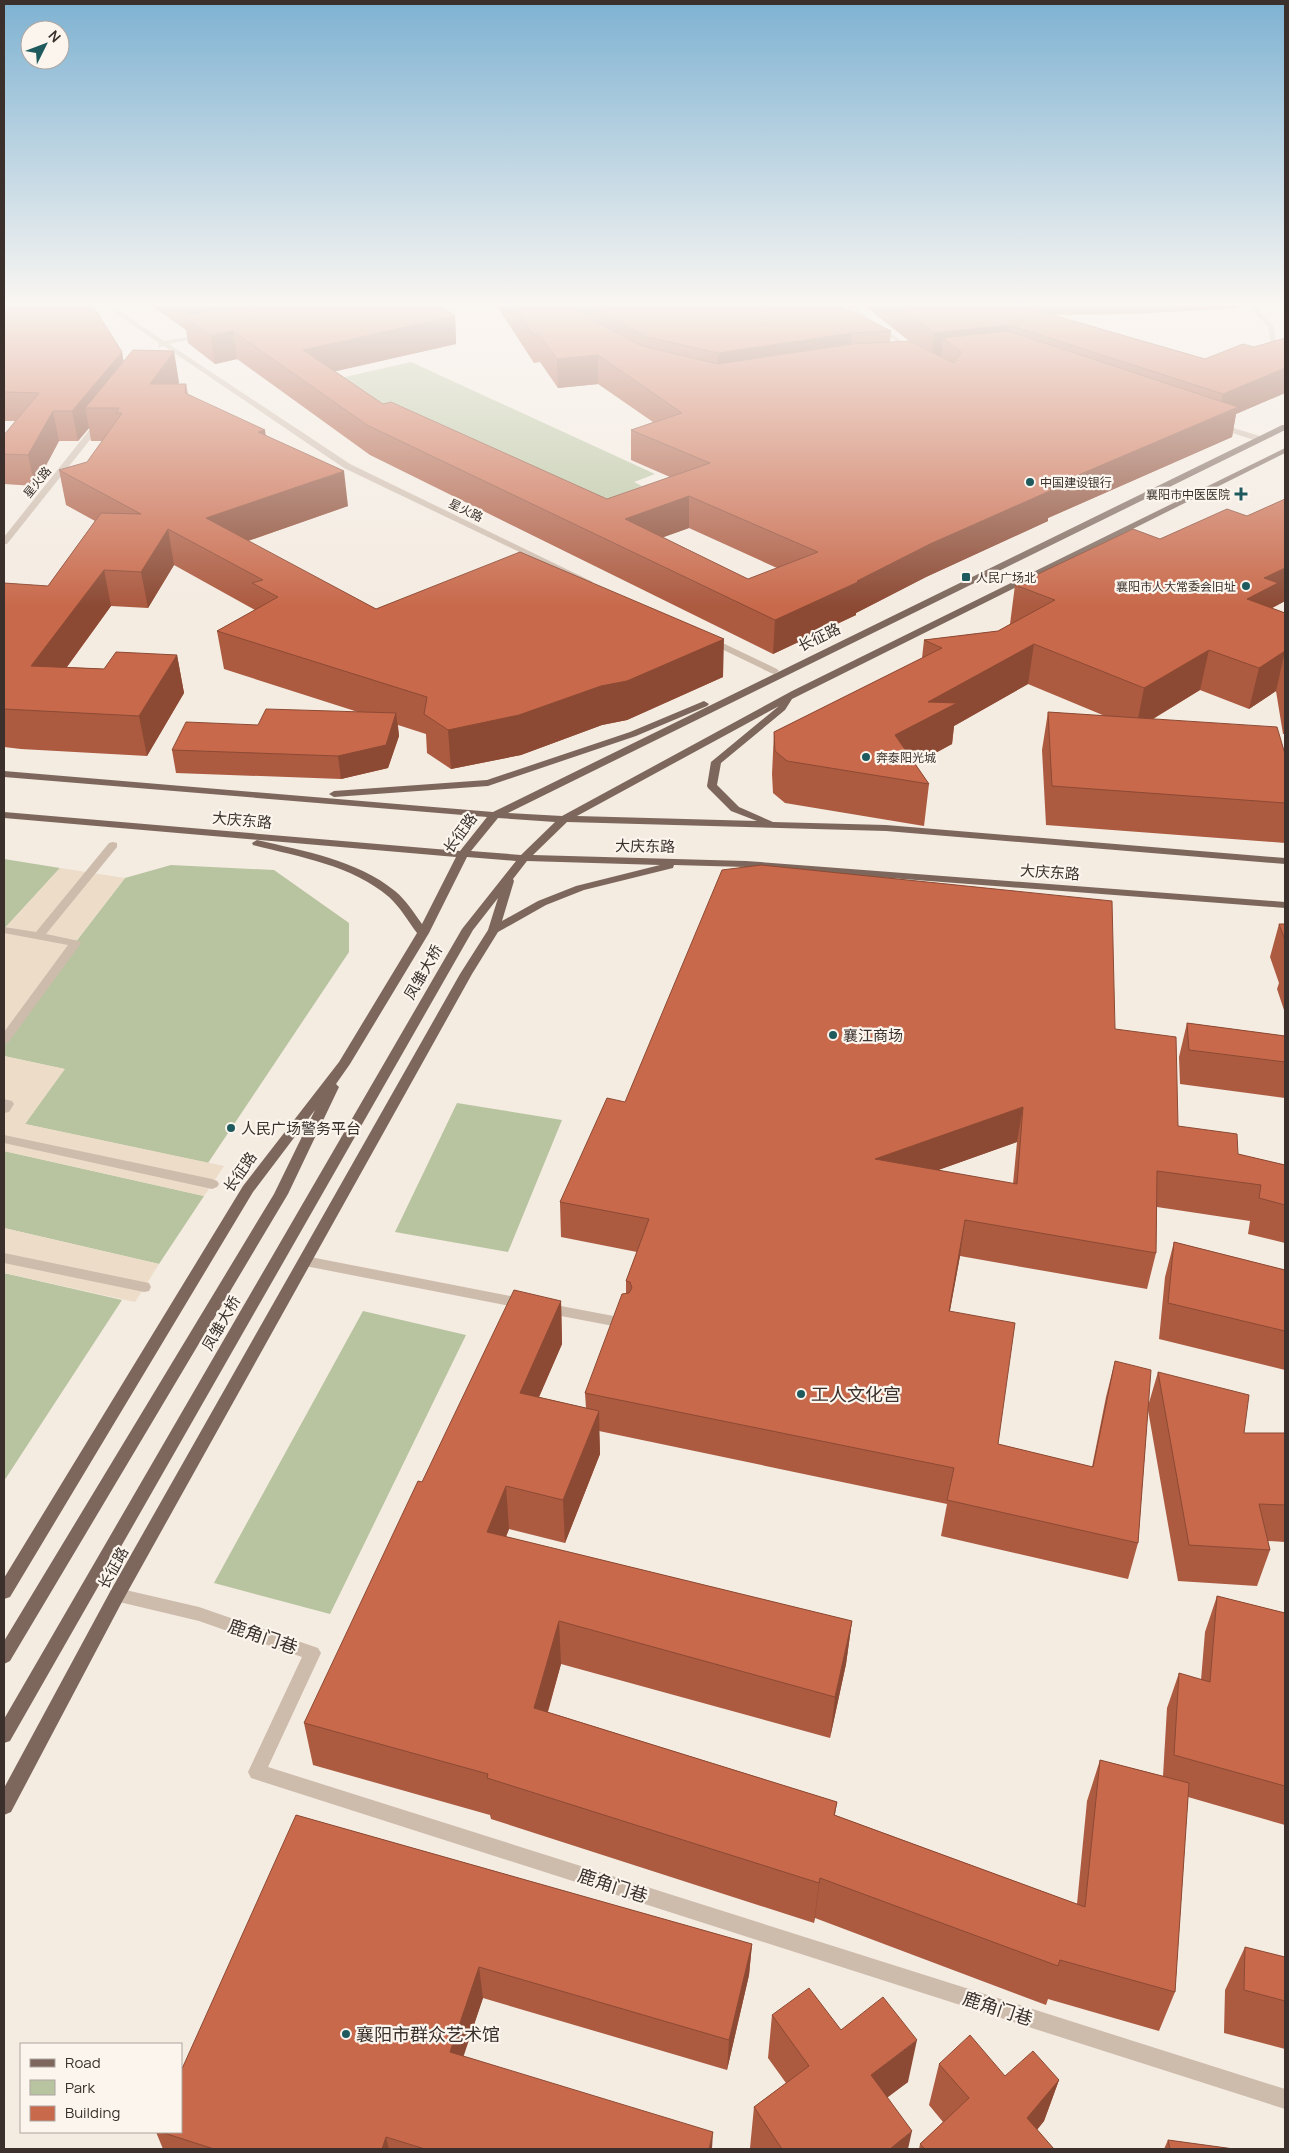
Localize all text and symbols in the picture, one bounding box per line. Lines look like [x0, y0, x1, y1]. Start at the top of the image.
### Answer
north arrow [20, 20, 70, 70]
text: N [45, 26, 65, 46]
street label: 星火路 [19, 463, 55, 501]
place label: 中国建设银行 [1040, 474, 1112, 491]
marker: 中国建设银行 [1024, 476, 1036, 488]
place label: 襄阳市中医医院 [1146, 486, 1230, 503]
marker: 襄阳市中医医院 [1234, 487, 1248, 501]
street label: 星火路 [446, 494, 486, 526]
place label: 人民广场北 [976, 569, 1036, 586]
marker: 人民广场北 [960, 571, 972, 583]
place label: 襄阳市人大常委会旧址 [1116, 578, 1236, 595]
marker: 襄阳市人大常委会旧址 [1240, 580, 1252, 592]
street label: 长征路 [794, 618, 844, 656]
place label: 奔泰阳光城 [876, 749, 936, 766]
marker: 奔泰阳光城 [860, 751, 872, 763]
street label: 大庆东路 [211, 807, 273, 833]
street label: 长征路 [438, 809, 482, 857]
street label: 大庆东路 [615, 835, 675, 857]
street label: 大庆东路 [1019, 859, 1081, 885]
street label: 凤雏大桥 [399, 941, 447, 1003]
place label: 襄江商场 [843, 1025, 903, 1046]
marker: 襄江商场 [827, 1029, 839, 1041]
place label: 人民广场警务平台 [241, 1118, 361, 1139]
marker: 人民广场警务平台 [225, 1122, 237, 1134]
street label: 长征路 [218, 1148, 262, 1196]
street label: 凤雏大桥 [197, 1292, 245, 1354]
place label: 工人文化宫 [811, 1382, 901, 1406]
marker: 工人文化宫 [795, 1388, 807, 1400]
street label: 长征路 [93, 1543, 133, 1593]
street label: 鹿角门巷 [225, 1613, 301, 1659]
street label: 鹿角门巷 [575, 1862, 651, 1908]
street label: 鹿角门巷 [960, 1985, 1036, 2031]
place label: 襄阳市群众艺术馆 [356, 2022, 500, 2046]
marker: 襄阳市群众艺术馆 [340, 2028, 352, 2040]
legend [20, 2043, 182, 2133]
text: Road [65, 2052, 101, 2073]
text: Park [65, 2077, 95, 2098]
text: Building [65, 2102, 120, 2123]

